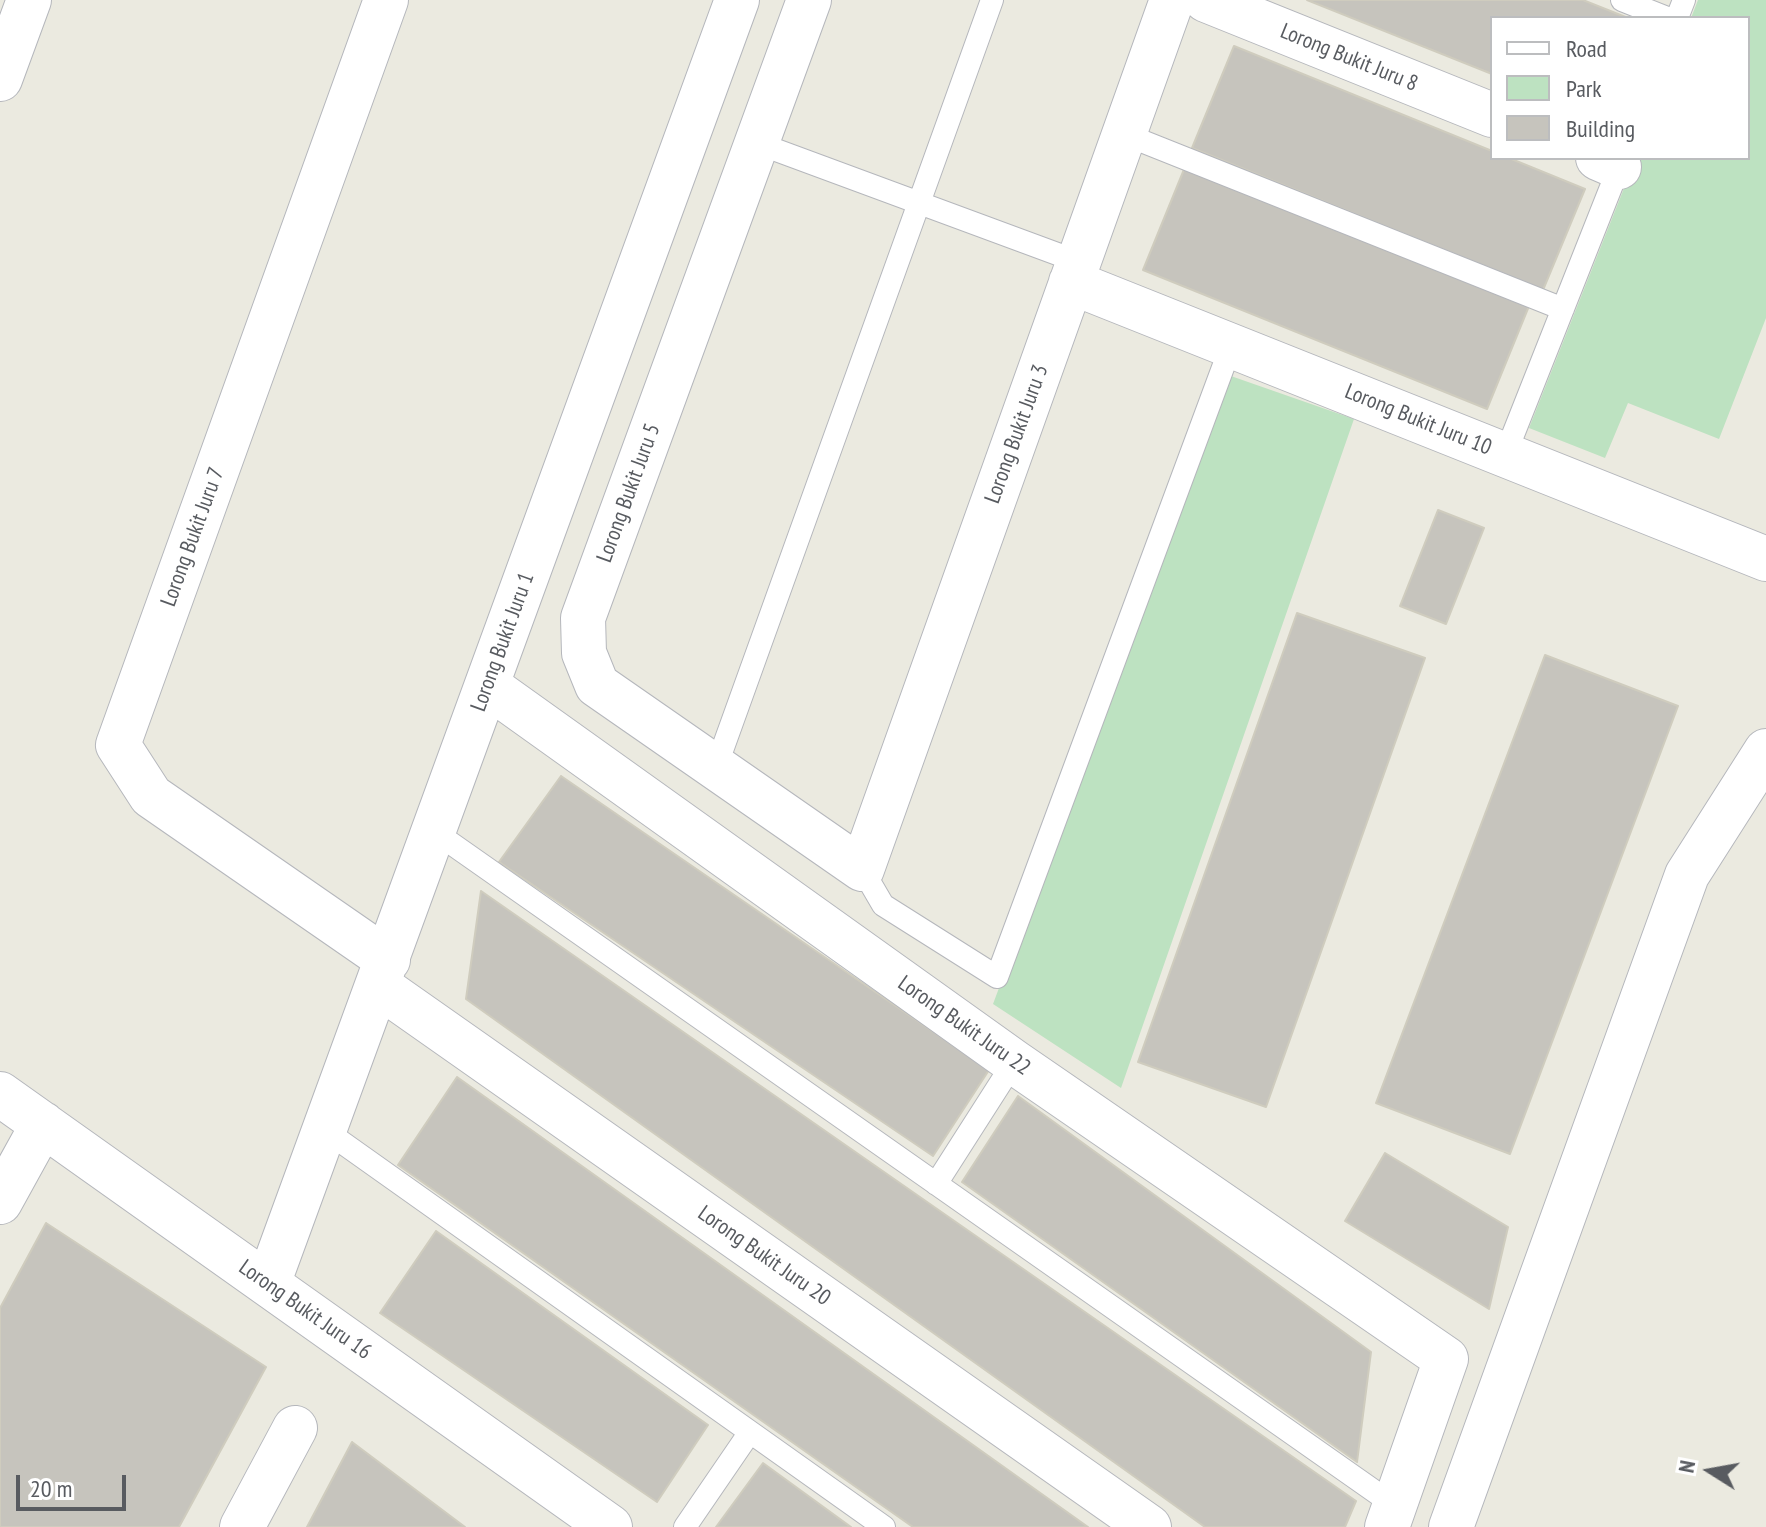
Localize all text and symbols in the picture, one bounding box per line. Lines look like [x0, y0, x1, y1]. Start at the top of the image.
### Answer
legend [1490, 16, 1750, 160]
street label: Lorong Bukit Juru 8 [1276, 18, 1422, 98]
text: Road [1566, 33, 1607, 64]
text: Park [1566, 73, 1602, 104]
text: Building [1566, 113, 1635, 144]
street label: Lorong Bukit Juru 3 [980, 361, 1054, 507]
street label: Lorong Bukit Juru 10 [1341, 379, 1495, 461]
street label: Lorong Bukit Juru 5 [592, 420, 666, 566]
street label: Lorong Bukit Juru 7 [156, 464, 230, 610]
street label: Lorong Bukit Juru 1 [466, 569, 540, 715]
street label: Lorong Bukit Juru 22 [893, 970, 1035, 1082]
street label: Lorong Bukit Juru 20 [693, 1200, 835, 1312]
street label: Lorong Bukit Juru 16 [234, 1254, 376, 1366]
north arrow [1670, 1431, 1750, 1511]
text: N [1672, 1458, 1701, 1475]
scale bar [20, 1459, 130, 1509]
text: 20 m [30, 1473, 72, 1504]

